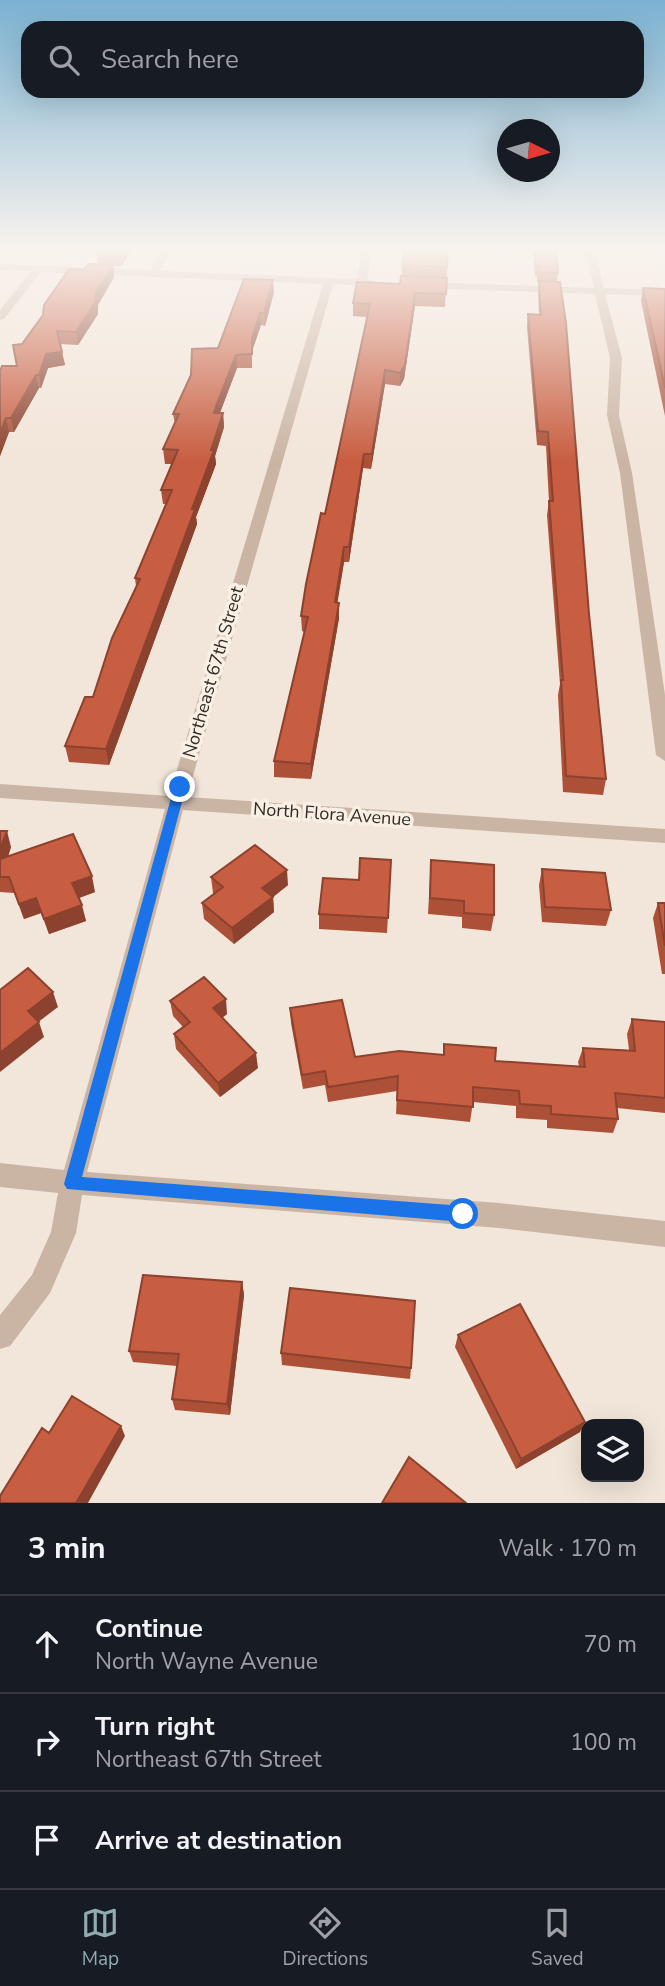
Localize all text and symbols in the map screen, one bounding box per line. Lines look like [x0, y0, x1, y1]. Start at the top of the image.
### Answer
search box [21, 21, 644, 98]
icon: search [45, 41, 83, 79]
text: Search here [101, 42, 239, 77]
north arrow [497, 119, 560, 182]
street label: Northeast 67th Street [177, 583, 249, 760]
route end [164, 771, 195, 802]
street label: North Flora Avenue [252, 797, 412, 831]
route start [447, 1198, 478, 1229]
map controls [581, 1419, 644, 1482]
button: layers [581, 1419, 644, 1482]
text: 3 min [28, 1528, 106, 1569]
text: Walk · 170 m [498, 1533, 637, 1564]
text: Continue [95, 1611, 203, 1646]
icon: ahead [28, 1625, 66, 1663]
text: 70 m [584, 1629, 637, 1660]
text: North Wayne Avenue [95, 1646, 318, 1677]
text: Turn right [95, 1709, 214, 1744]
icon: right [28, 1723, 66, 1761]
text: 100 m [570, 1727, 637, 1758]
text: Northeast 67th Street [95, 1744, 321, 1775]
icon: arrive [28, 1821, 66, 1859]
text: Arrive at destination [95, 1823, 342, 1858]
tab: Map [81, 1904, 119, 1972]
tab: Directions [282, 1904, 368, 1972]
tab: Saved [531, 1904, 584, 1972]

